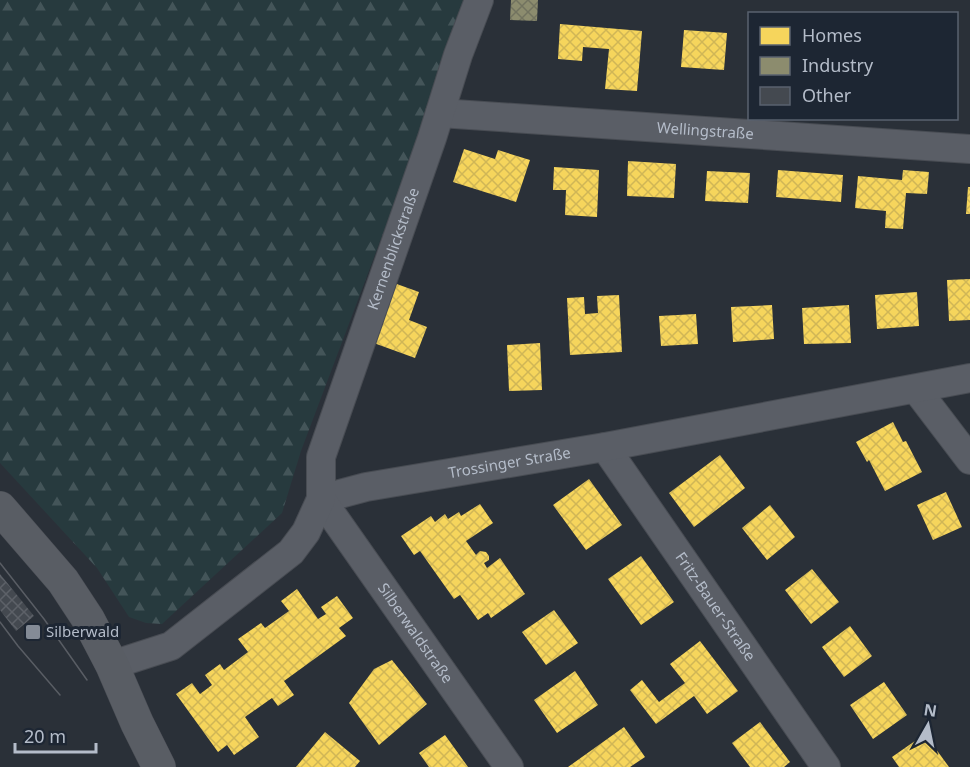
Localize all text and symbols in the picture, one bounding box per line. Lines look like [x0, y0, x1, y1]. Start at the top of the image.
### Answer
legend [748, 12, 958, 120]
text: Homes [802, 23, 862, 47]
text: Industry [802, 53, 874, 77]
text: Other [802, 83, 852, 107]
street label: Wellingstraße [656, 117, 755, 143]
street label: Kernenblickstraße [362, 185, 423, 312]
street label: Trossinger Straße [447, 442, 572, 482]
street label: Fritz-Bauer-Straße [671, 548, 761, 664]
street label: Silberwaldstraße [374, 579, 458, 687]
place label: Silberwald [46, 621, 119, 641]
marker: Silberwald [24, 623, 42, 641]
north arrow [898, 695, 958, 755]
text: N [922, 698, 938, 722]
scale bar [15, 716, 96, 754]
text: 20 m [24, 724, 66, 748]

